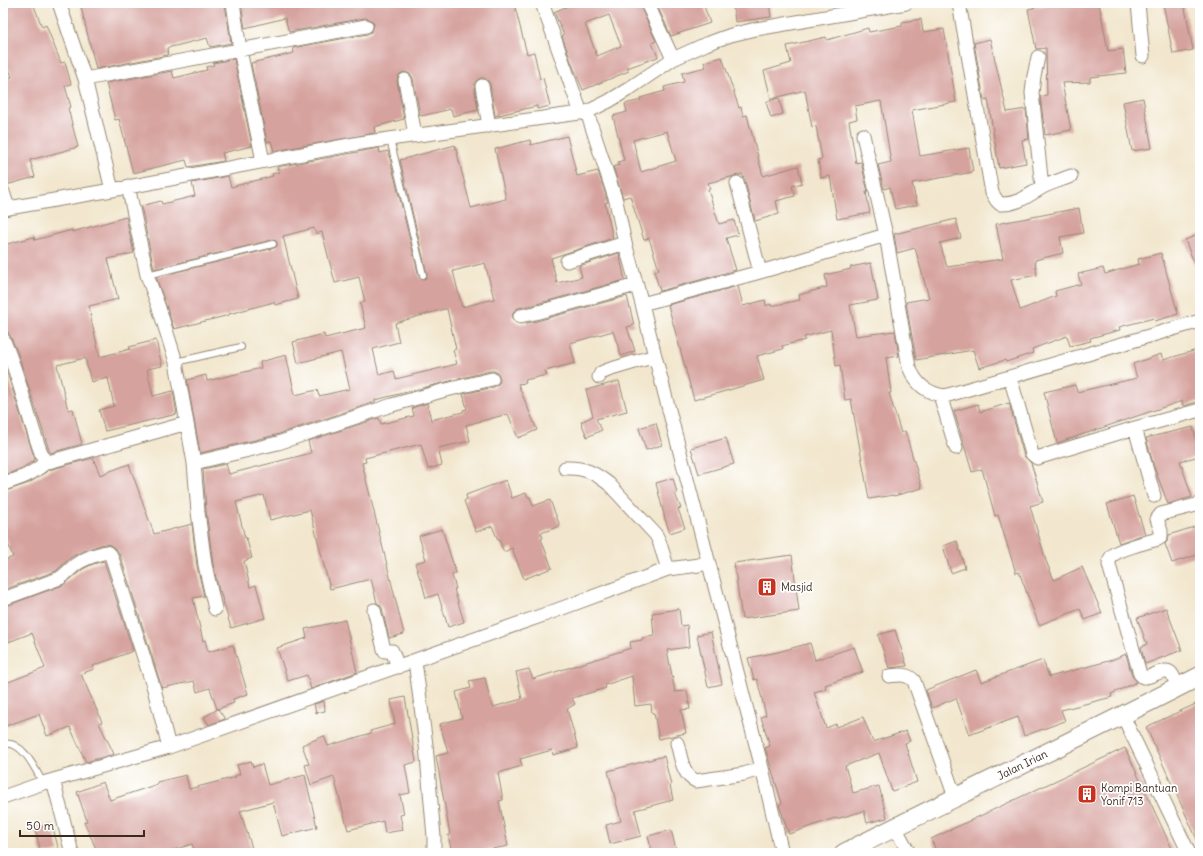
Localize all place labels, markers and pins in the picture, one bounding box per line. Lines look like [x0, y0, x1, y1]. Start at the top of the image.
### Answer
building icon: Masjid [756, 576, 778, 598]
place label: Masjid [781, 580, 813, 594]
place label: Kompi Bantuan Yonif 713 [1101, 781, 1177, 808]
building icon: Kompi Bantuan Yonif 713 [1076, 783, 1098, 805]

